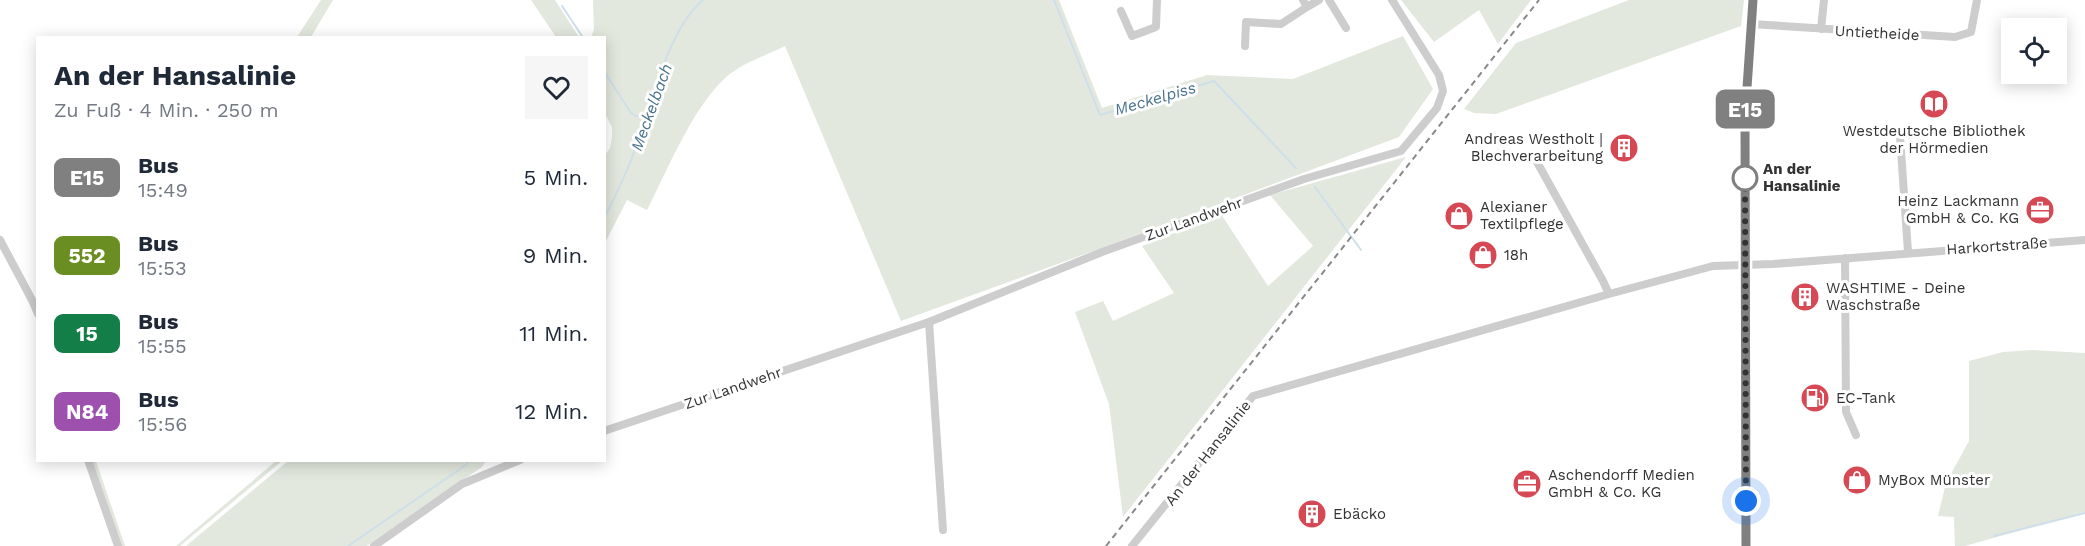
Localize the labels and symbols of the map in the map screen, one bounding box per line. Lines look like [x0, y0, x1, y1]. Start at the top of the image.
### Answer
street label: Untietheide [1834, 22, 1920, 44]
water label: Meckelbach [627, 61, 676, 153]
water label: Meckelpiss [1112, 78, 1198, 119]
library icon: Westdeutsche Bibliothek der Hörmedien [1918, 88, 1950, 120]
line badge: E15 [1710, 90, 1780, 128]
place label: Westdeutsche Bibliothek der Hörmedien [1842, 122, 2026, 157]
place label: Andreas Westholt | Blechverarbeitung [1464, 130, 1603, 165]
building icon: Andreas Westholt | Blechverarbeitung [1608, 132, 1640, 164]
place label: An der Hansalinie [1763, 160, 1841, 195]
marker: An der Hansalinie [1732, 165, 1758, 191]
place label: Heinz Lackmann GmbH & Co. KG [1897, 192, 2019, 227]
street label: Zur Landwehr [1143, 193, 1245, 245]
office icon: Heinz Lackmann GmbH & Co. KG [2024, 194, 2056, 226]
place label: Alexianer Textilpflege [1480, 198, 1564, 233]
shop icon: Alexianer Textilpflege [1443, 200, 1475, 232]
street label: Harkortstraße [1946, 233, 2048, 259]
shop icon: 18h [1467, 239, 1499, 271]
place label: 18h [1504, 246, 1528, 264]
place label: WASHTIME - Deine Waschstraße [1826, 279, 1965, 314]
building icon: WASHTIME - Deine Waschstraße [1789, 281, 1821, 313]
street label: Zur Landwehr [682, 363, 784, 413]
fuel station icon: EC-Tank [1799, 382, 1831, 414]
place label: EC-Tank [1836, 389, 1896, 407]
street label: An der Hansalinie [1161, 397, 1255, 509]
shop icon: MyBox Münster [1841, 464, 1873, 496]
place label: Aschendorff Medien GmbH & Co. KG [1548, 466, 1695, 501]
office icon: Aschendorff Medien GmbH & Co. KG [1511, 468, 1543, 500]
place label: MyBox Münster [1878, 471, 1990, 489]
your location [1731, 486, 1761, 516]
building icon: Ebäcko [1296, 498, 1328, 530]
place label: Ebäcko [1333, 505, 1386, 523]

